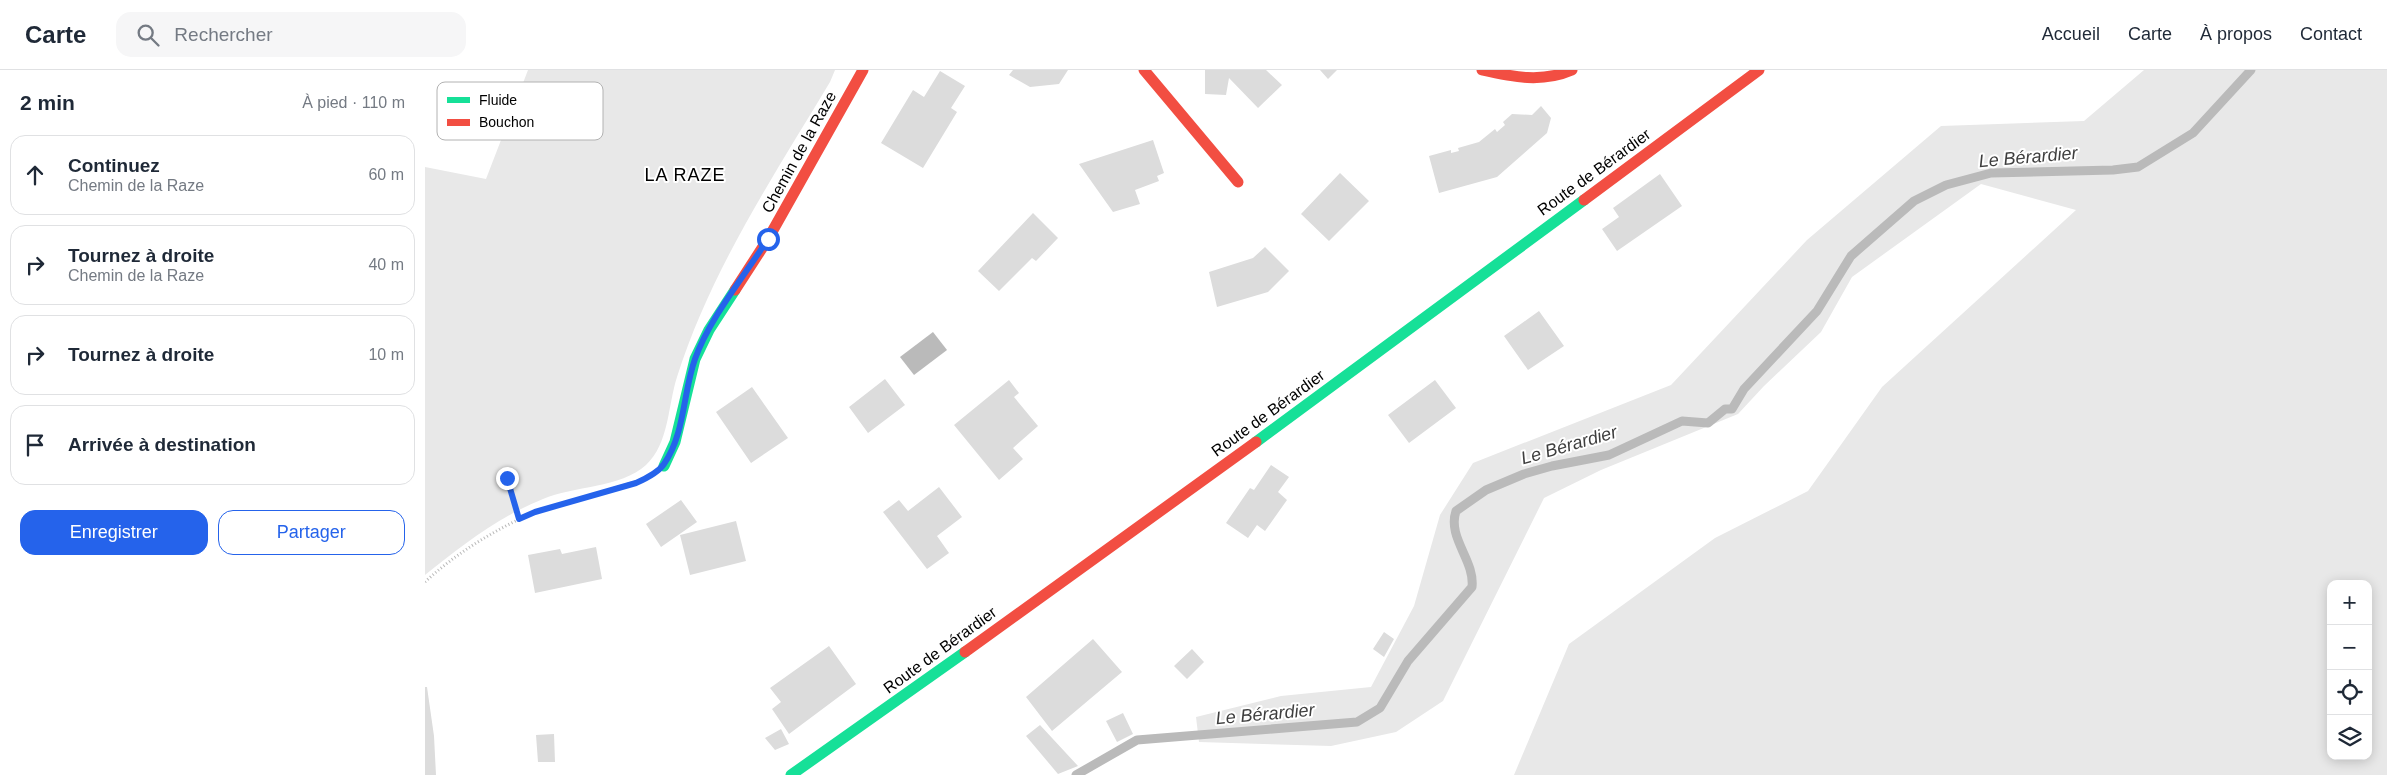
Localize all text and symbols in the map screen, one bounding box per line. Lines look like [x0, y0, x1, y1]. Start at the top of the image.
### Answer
search box [116, 12, 466, 57]
text: Carte [25, 21, 86, 48]
icon: search [134, 21, 162, 49]
text: Rechercher [174, 24, 273, 45]
text: Accueil [2042, 24, 2100, 44]
text: Carte [2128, 24, 2172, 44]
text: À propos [2200, 24, 2272, 44]
text: Contact [2300, 24, 2362, 44]
legend [437, 82, 603, 140]
street label: Chemin de la Raze [759, 88, 839, 216]
text: 2 min [20, 91, 75, 114]
text: Fluide [479, 92, 517, 108]
text: À pied · 110 m [302, 94, 405, 111]
text: Bouchon [479, 114, 534, 130]
street label: Route de Bérardier [1534, 125, 1654, 219]
water label: Le Bérardier [1978, 143, 2079, 171]
text: Continuez [68, 155, 160, 176]
icon: ahead [21, 161, 49, 189]
district label: LA RAZE [644, 165, 726, 185]
text: 60 m [368, 166, 404, 183]
text: Chemin de la Raze [68, 177, 204, 194]
route start [757, 228, 780, 251]
text: Tournez à droite [68, 245, 214, 266]
icon: right [21, 251, 49, 279]
text: 40 m [368, 256, 404, 273]
text: Chemin de la Raze [68, 267, 204, 284]
icon: right [21, 341, 49, 369]
text: Tournez à droite [68, 344, 214, 365]
text: 10 m [368, 346, 404, 363]
street label: Route de Bérardier [1208, 366, 1328, 460]
water label: Le Bérardier [1519, 421, 1620, 468]
icon: arrive [21, 431, 49, 459]
text: Arrivée à destination [68, 434, 256, 455]
route end [496, 467, 519, 490]
button: Enregistrer [20, 510, 208, 555]
button: Partager [218, 510, 405, 555]
map controls [2327, 580, 2372, 760]
button: + [2327, 580, 2372, 625]
street label: Route de Bérardier [880, 603, 1000, 697]
button: − [2327, 625, 2372, 670]
button: locate [2327, 670, 2372, 715]
water label: Le Bérardier [1215, 700, 1316, 728]
button: layers [2327, 715, 2372, 760]

